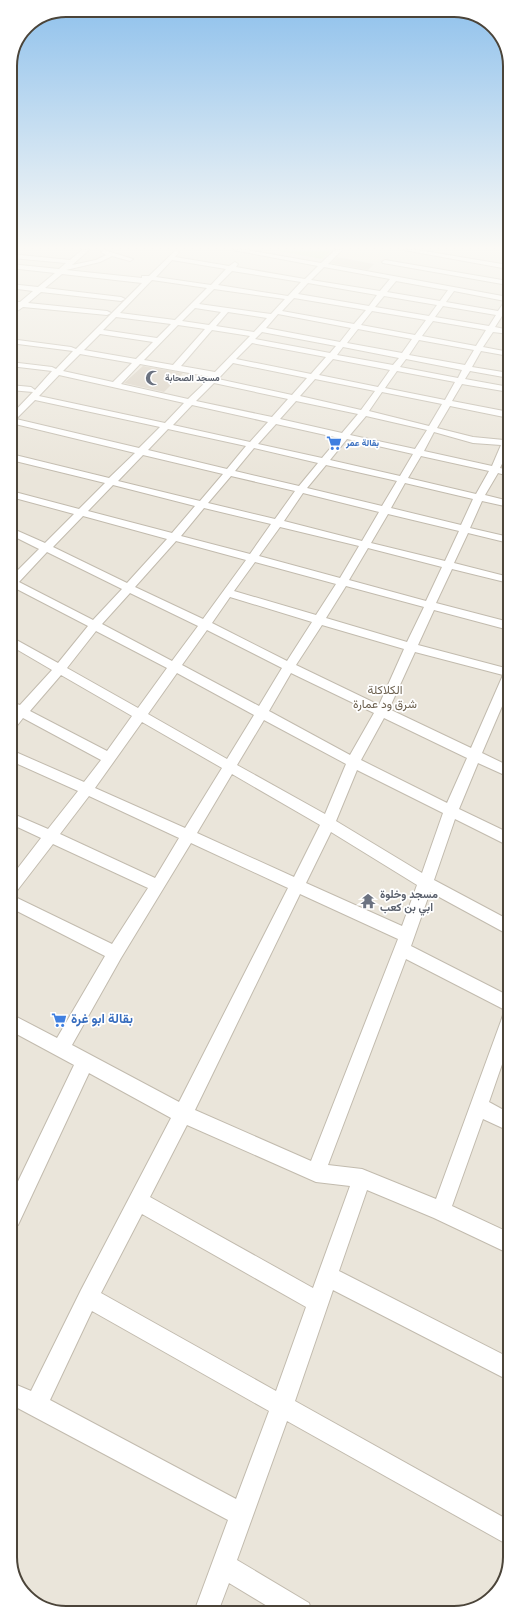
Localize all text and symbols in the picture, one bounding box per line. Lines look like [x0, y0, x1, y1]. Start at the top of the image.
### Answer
mosque icon: مسجد الصحابة [144, 369, 162, 387]
place label: مسجد الصحابة [165, 373, 220, 384]
supermarket icon: بقالة عمر [325, 434, 343, 452]
place label: بقالة عمر [345, 438, 379, 449]
district label: الكلاكلة شرق ود عمارة [353, 683, 417, 713]
place label: مسجد وخلوة ابي بن كعب [380, 888, 438, 916]
temple icon: مسجد وخلوة ابي بن كعب [359, 892, 377, 910]
supermarket icon: بقالة ابو غرة [50, 1011, 68, 1029]
place label: بقالة ابو غرة [71, 1012, 133, 1028]

